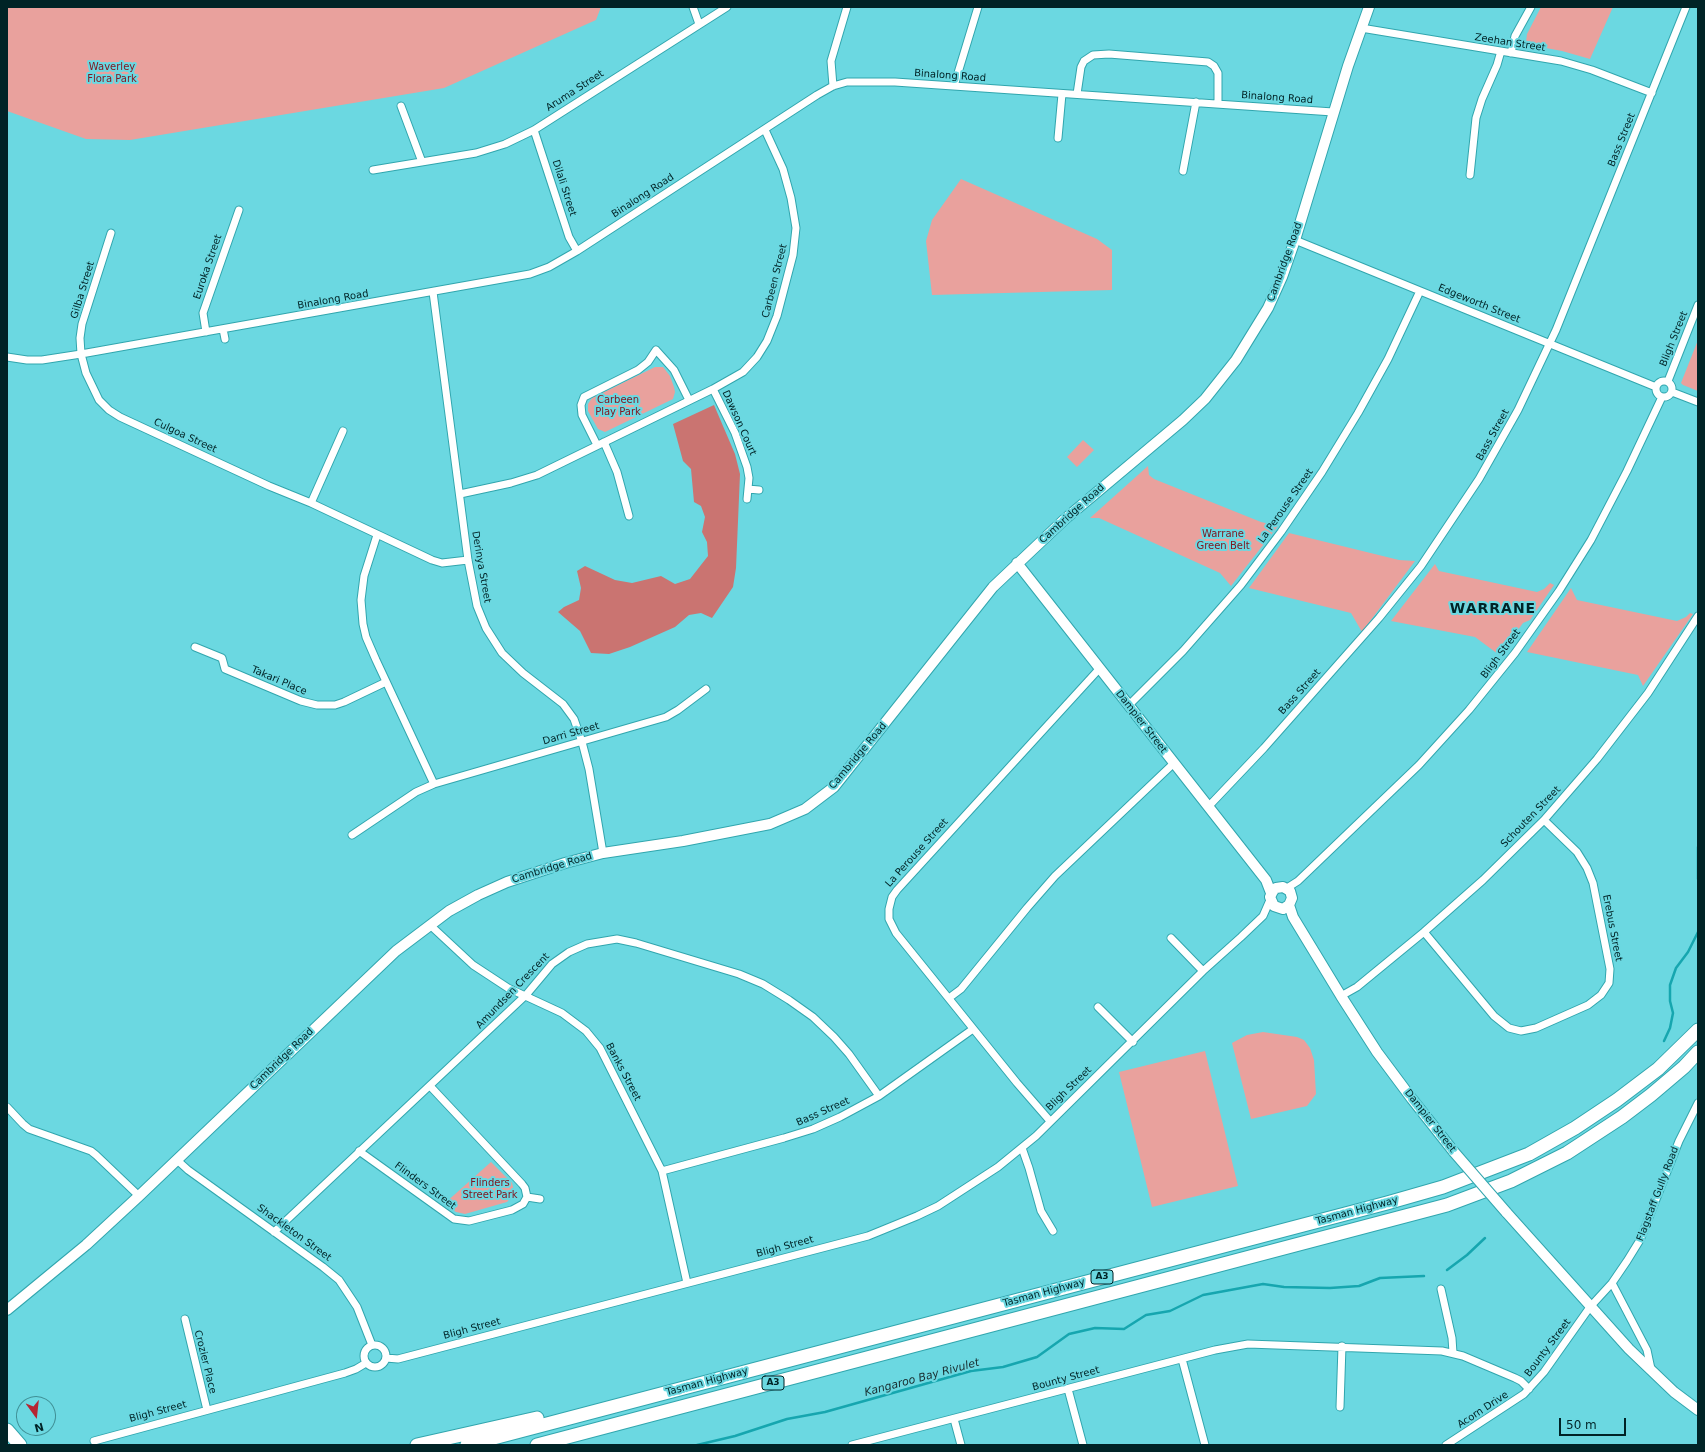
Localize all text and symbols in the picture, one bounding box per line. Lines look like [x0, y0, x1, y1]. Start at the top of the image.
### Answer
street label: Zeehan Street [1474, 31, 1546, 55]
park label: Waverley Flora Park [87, 61, 137, 84]
street label: Aruma Street [544, 68, 606, 114]
street label: Binalong Road [914, 68, 986, 84]
street label: Binalong Road [1241, 90, 1313, 106]
street label: Bass Street [1606, 111, 1638, 169]
street label: Dilali Street [549, 158, 579, 218]
street label: Binalong Road [610, 171, 676, 221]
street label: Cambridge Road [1265, 221, 1305, 303]
street label: Euroka Street [191, 233, 225, 301]
street label: Carbeen Street [760, 243, 790, 319]
street label: Gilba Street [69, 260, 97, 320]
street label: Edgeworth Street [1436, 282, 1522, 326]
street label: Binalong Road [297, 288, 369, 312]
street label: Bligh Street [1657, 310, 1691, 368]
street label: Dawson Court [719, 388, 759, 458]
park label: Carbeen Play Park [595, 394, 641, 418]
street label: Bass Street [1474, 407, 1512, 463]
street label: Culgoa Street [152, 416, 218, 456]
street label: La Perouse Street [1256, 467, 1316, 545]
street label: Cambridge Road [1037, 482, 1107, 546]
park label: Warrane Green Belt [1196, 528, 1250, 552]
street label: Derinya Street [469, 530, 493, 604]
district label: WARRANE [1450, 601, 1536, 617]
street label: Bligh Street [1479, 627, 1523, 681]
street label: Takari Place [250, 664, 308, 698]
street label: Bass Street [1276, 667, 1324, 717]
street label: Dampier Street [1113, 688, 1169, 756]
street label: Darri Street [541, 720, 601, 748]
street label: Cambridge Road [827, 720, 889, 792]
street label: Schouten Street [1499, 784, 1563, 850]
street label: La Perouse Street [883, 816, 951, 890]
street label: Cambridge Road [510, 850, 594, 886]
street label: Erebus Street [1600, 894, 1624, 962]
street label: Amundsen Crescent [474, 951, 552, 1031]
street label: Cambridge Road [248, 1026, 316, 1092]
street label: Banks Street [603, 1041, 643, 1103]
street label: Bligh Street [1044, 1064, 1094, 1114]
street label: Dampier Street [1402, 1087, 1458, 1155]
street label: Bass Street [795, 1095, 851, 1129]
street label: Flagstaff Gully Road [1634, 1145, 1682, 1243]
street label: Flinders Street [392, 1160, 458, 1212]
park label: Flinders Street Park [462, 1177, 518, 1200]
street label: Tasman Highway [1315, 1194, 1399, 1228]
street label: Shackleton Street [254, 1202, 334, 1264]
street label: Bligh Street [755, 1234, 815, 1260]
road number: A3 [1091, 1270, 1113, 1284]
street label: Tasman Highway [1002, 1276, 1086, 1310]
street label: Bligh Street [442, 1316, 502, 1342]
street label: Bounty Street [1522, 1317, 1574, 1379]
street label: Crozier Place [191, 1329, 219, 1395]
water label: Kangaroo Bay Rivulet [863, 1356, 981, 1400]
street label: Bounty Street [1031, 1364, 1101, 1394]
street label: Tasman Highway [665, 1365, 749, 1399]
road number: A3 [762, 1376, 784, 1390]
street label: Acorn Drive [1455, 1389, 1511, 1431]
north arrow [16, 1396, 56, 1436]
street label: Bligh Street [128, 1399, 188, 1425]
scale bar [1561, 1410, 1628, 1436]
text: 50 m [1566, 1418, 1597, 1432]
text: N [33, 1420, 45, 1435]

